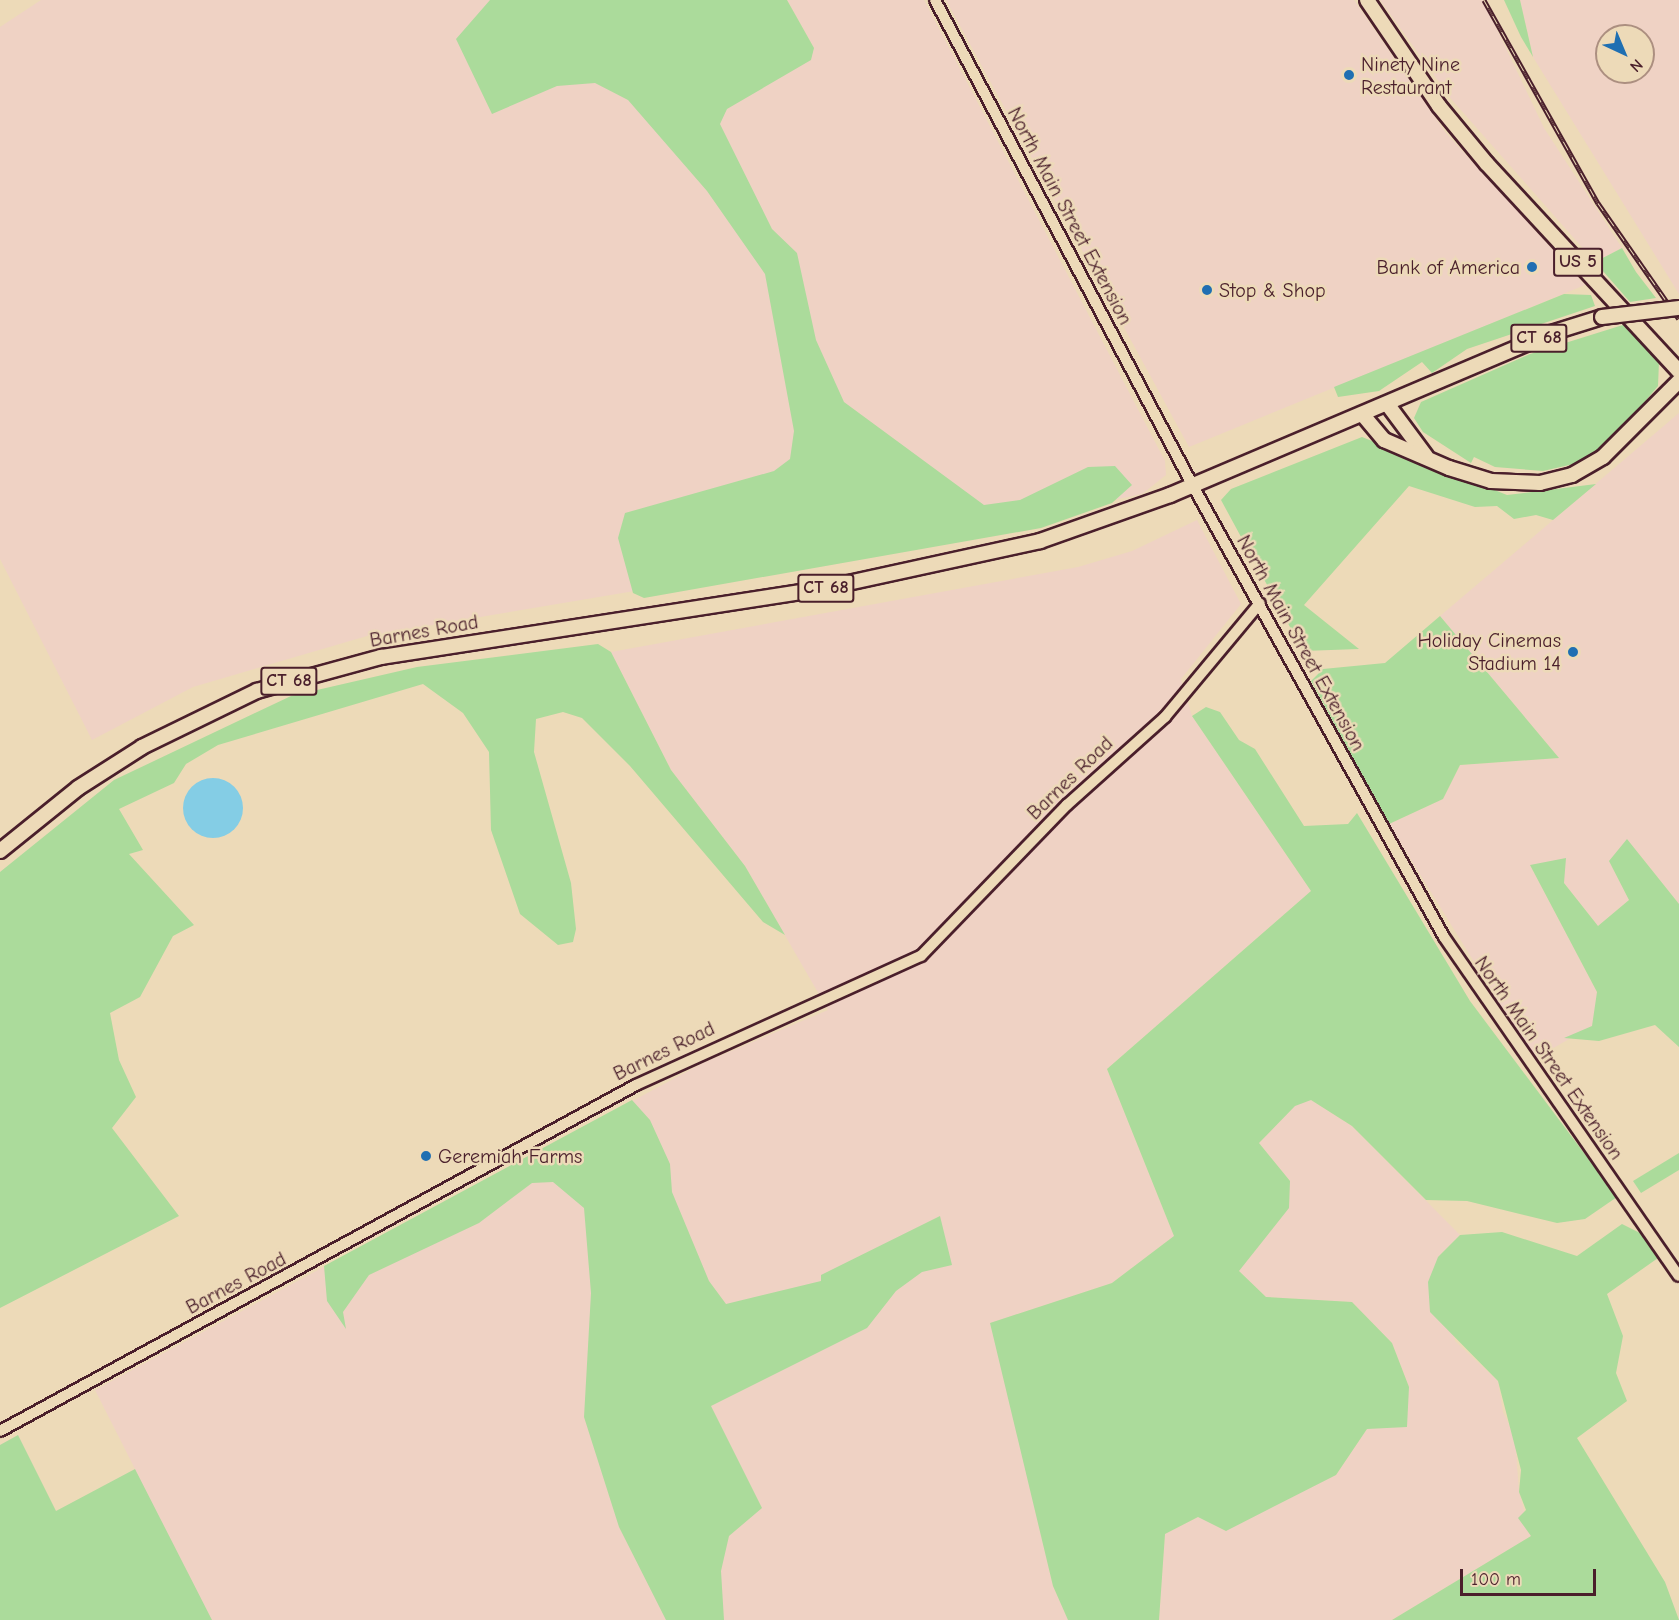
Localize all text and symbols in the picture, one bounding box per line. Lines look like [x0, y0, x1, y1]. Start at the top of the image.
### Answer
north arrow [1595, 24, 1655, 84]
place label: Ninety Nine Restaurant [1361, 52, 1460, 99]
text: N [1626, 55, 1646, 76]
marker: Ninety Nine Restaurant [1342, 68, 1356, 82]
street label: North Main Street Extension [1002, 103, 1138, 329]
road number: US 5 [1552, 247, 1604, 277]
place label: Bank of America [1376, 255, 1520, 279]
marker: Bank of America [1525, 260, 1539, 274]
place label: Stop & Shop [1219, 278, 1326, 302]
marker: Stop & Shop [1200, 283, 1214, 297]
road number: CT 68 [1509, 323, 1569, 353]
street label: North Main Street Extension [1232, 531, 1370, 755]
road number: CT 68 [796, 573, 856, 603]
street label: Barnes Road [368, 610, 480, 652]
place label: Holiday Cinemas Stadium 14 [1417, 628, 1561, 675]
marker: Holiday Cinemas Stadium 14 [1566, 645, 1580, 659]
road number: CT 68 [259, 666, 319, 696]
street label: Barnes Road [1022, 731, 1118, 825]
street label: North Main Street Extension [1469, 952, 1629, 1164]
street label: Barnes Road [609, 1016, 719, 1086]
place label: Geremiah Farms [438, 1144, 582, 1168]
marker: Geremiah Farms [419, 1149, 433, 1163]
street label: Barnes Road [182, 1247, 290, 1319]
scale bar [1463, 1557, 1600, 1595]
text: 100 m [1471, 1569, 1521, 1590]

